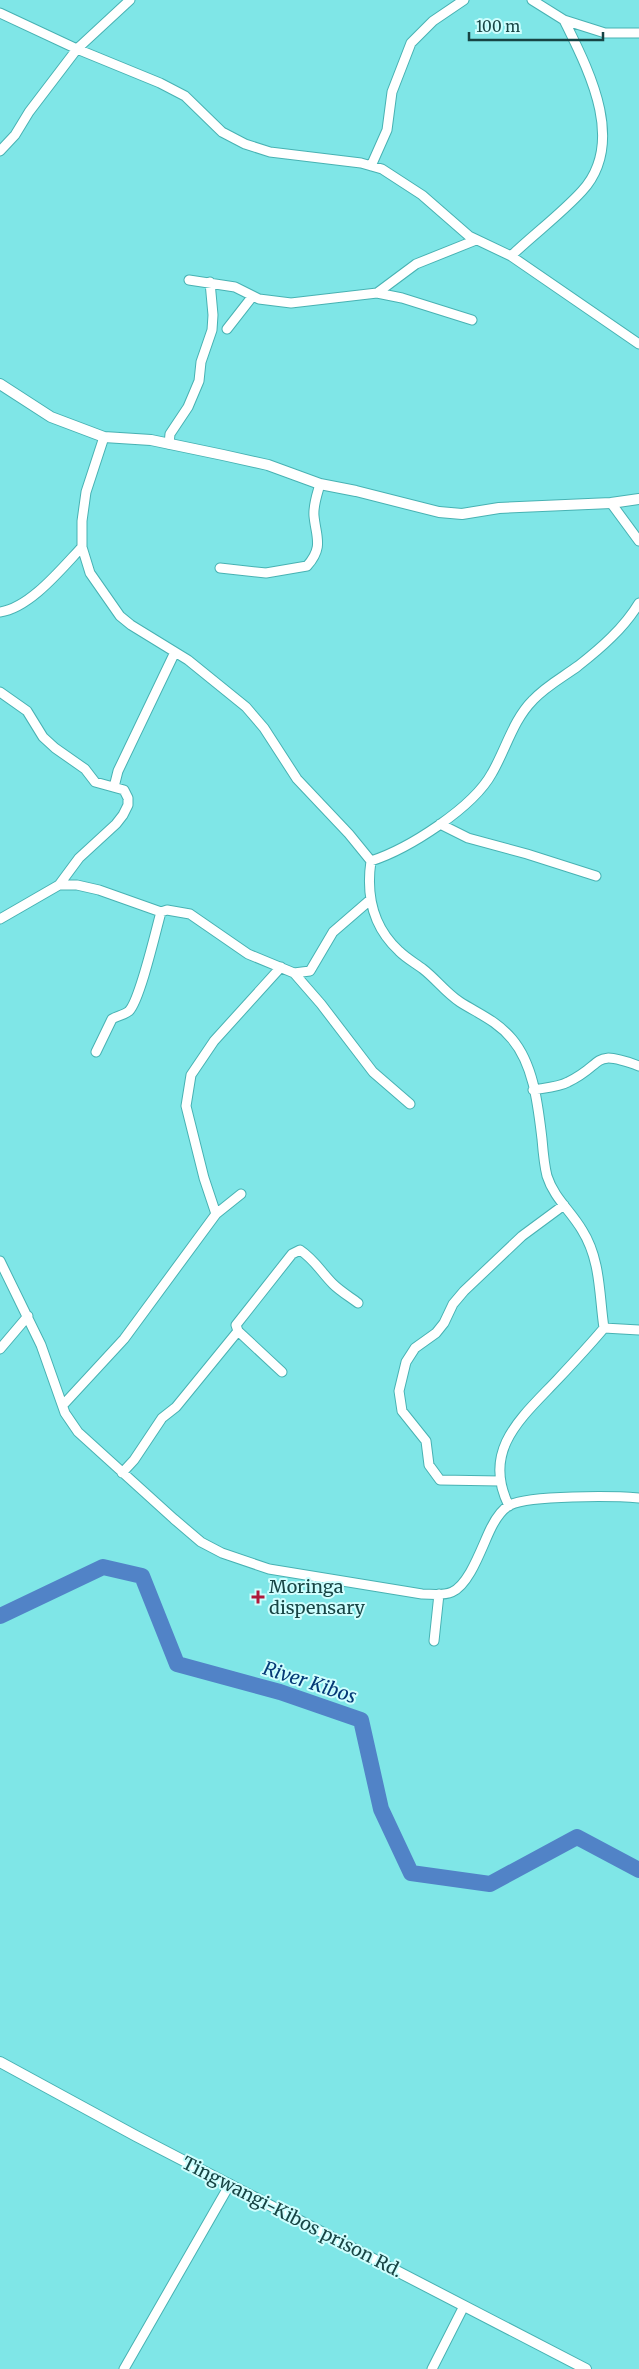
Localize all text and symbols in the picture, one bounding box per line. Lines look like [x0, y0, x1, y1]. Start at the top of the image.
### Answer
scale bar [469, 10, 603, 42]
text: 100 m [476, 17, 520, 36]
place label: Moringa dispensary [269, 1575, 366, 1619]
marker: Moringa dispensary [251, 1590, 265, 1604]
water label: River Kibos [260, 1656, 360, 1708]
street label: Tingwangi-Kibos prison Rd. [178, 2151, 406, 2282]

